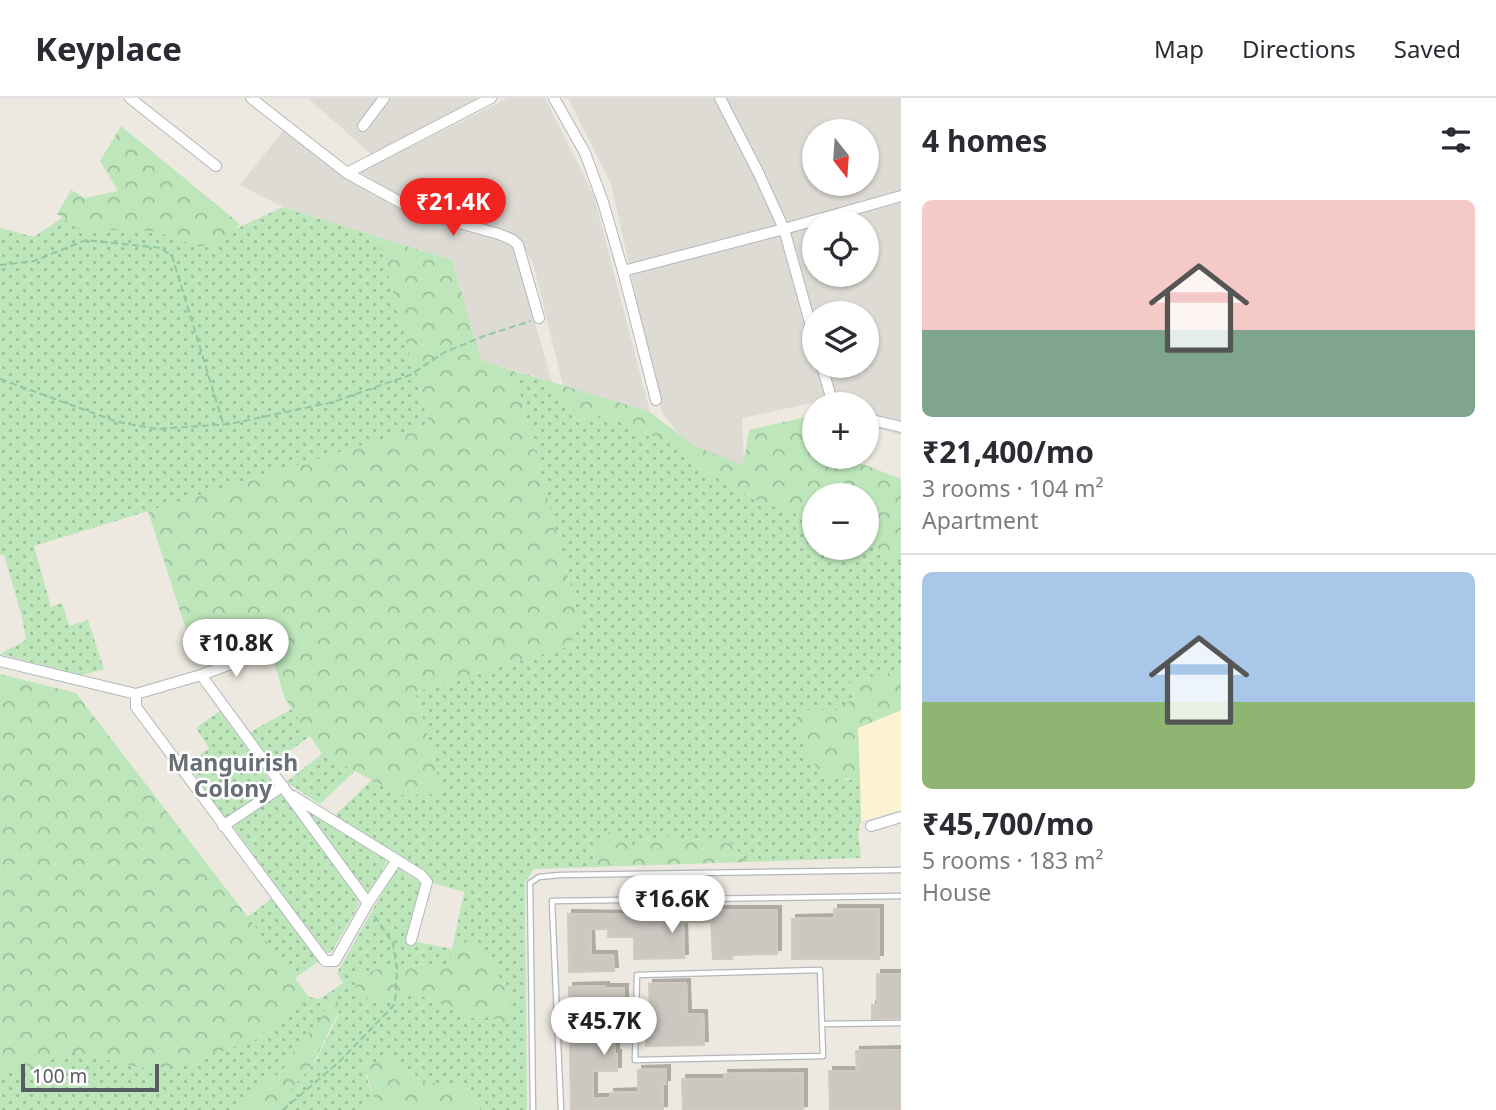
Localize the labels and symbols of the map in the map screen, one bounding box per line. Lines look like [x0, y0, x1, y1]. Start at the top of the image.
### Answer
north arrow [802, 119, 878, 196]
pin: ₹21.4K [396, 178, 510, 238]
pin: ₹10.8K [179, 620, 293, 679]
district label: Manguirish Colony [168, 746, 298, 804]
pin: ₹16.6K [615, 876, 729, 935]
pin: ₹45.7K [547, 998, 661, 1057]
scale bar [21, 1061, 159, 1093]

